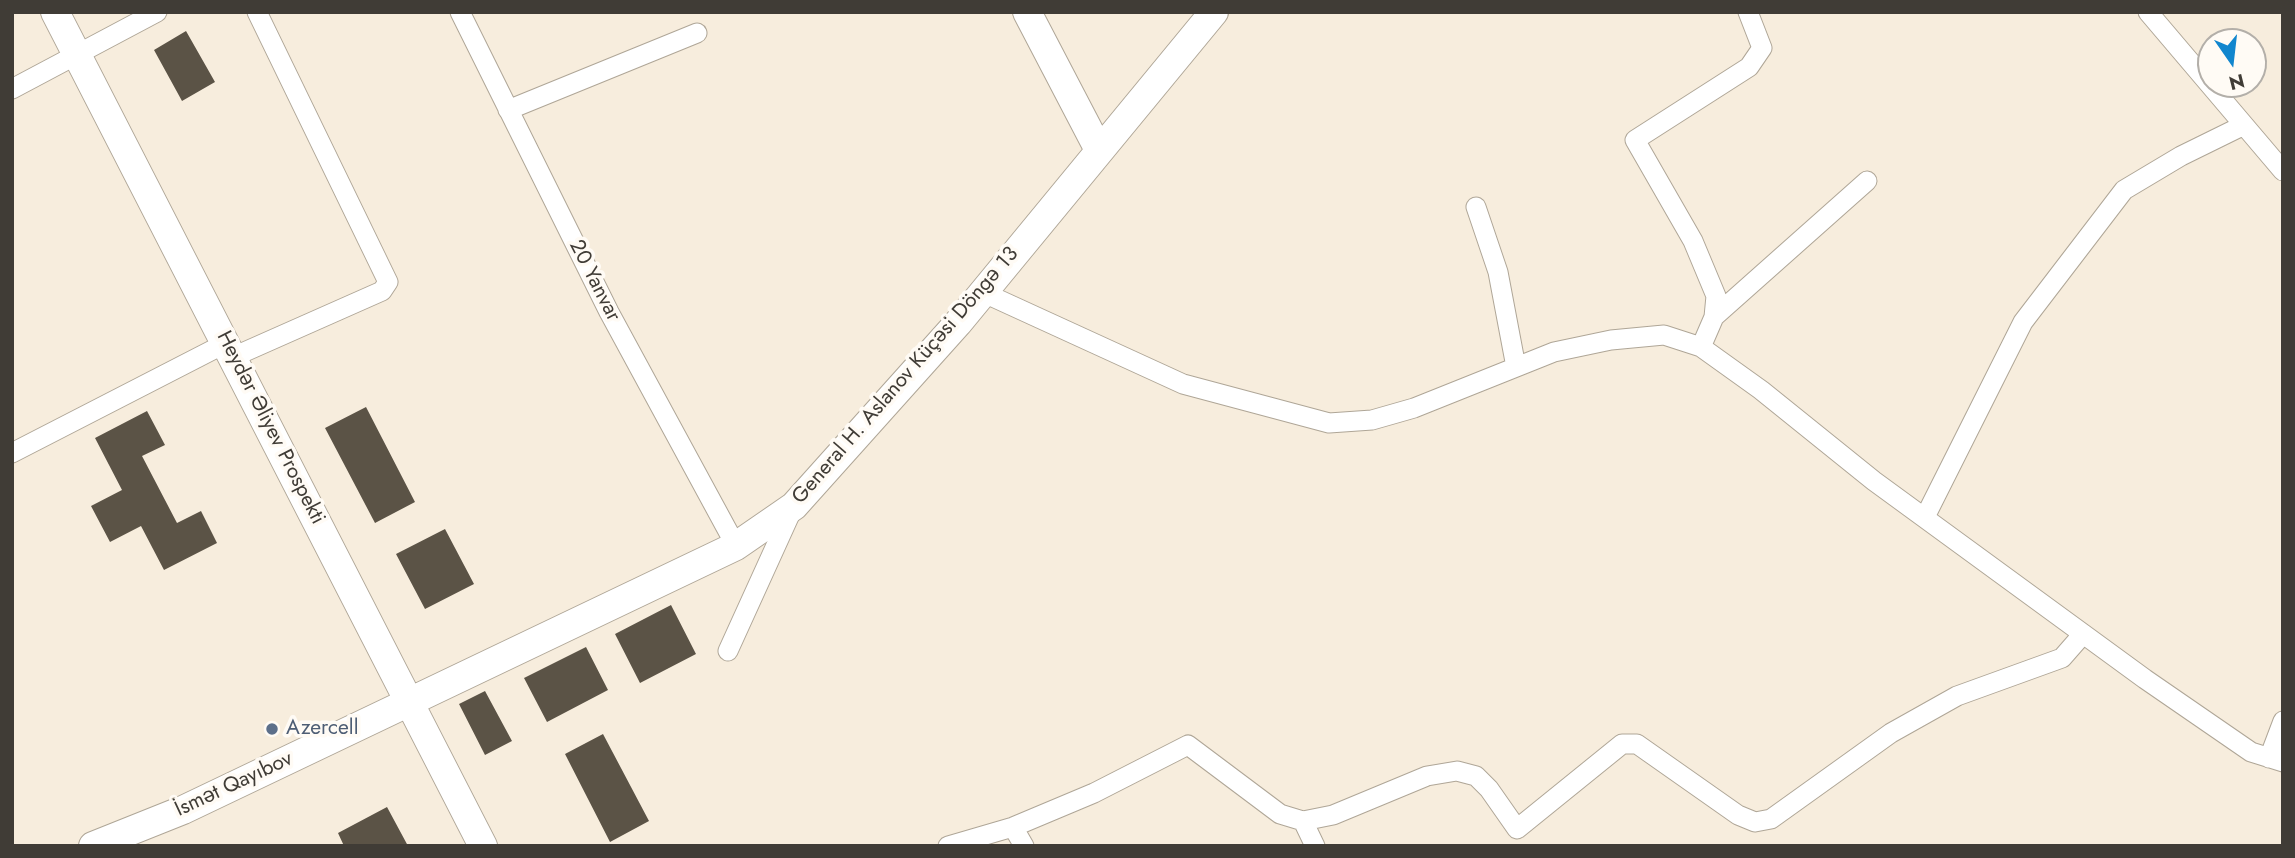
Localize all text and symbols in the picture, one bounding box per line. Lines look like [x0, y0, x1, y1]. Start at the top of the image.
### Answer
north arrow [2197, 28, 2267, 98]
text: N [2226, 67, 2247, 97]
street label: 20 Yanvar [563, 236, 625, 326]
street label: General H. Aslanov Küçəsi Döngə 13 [787, 242, 1025, 510]
street label: Heydər Əliyev Prospekti [210, 327, 330, 529]
place label: Azercell [286, 716, 358, 742]
marker: Azercell [264, 721, 280, 737]
street label: İsmət Qayıbov [171, 747, 297, 823]

